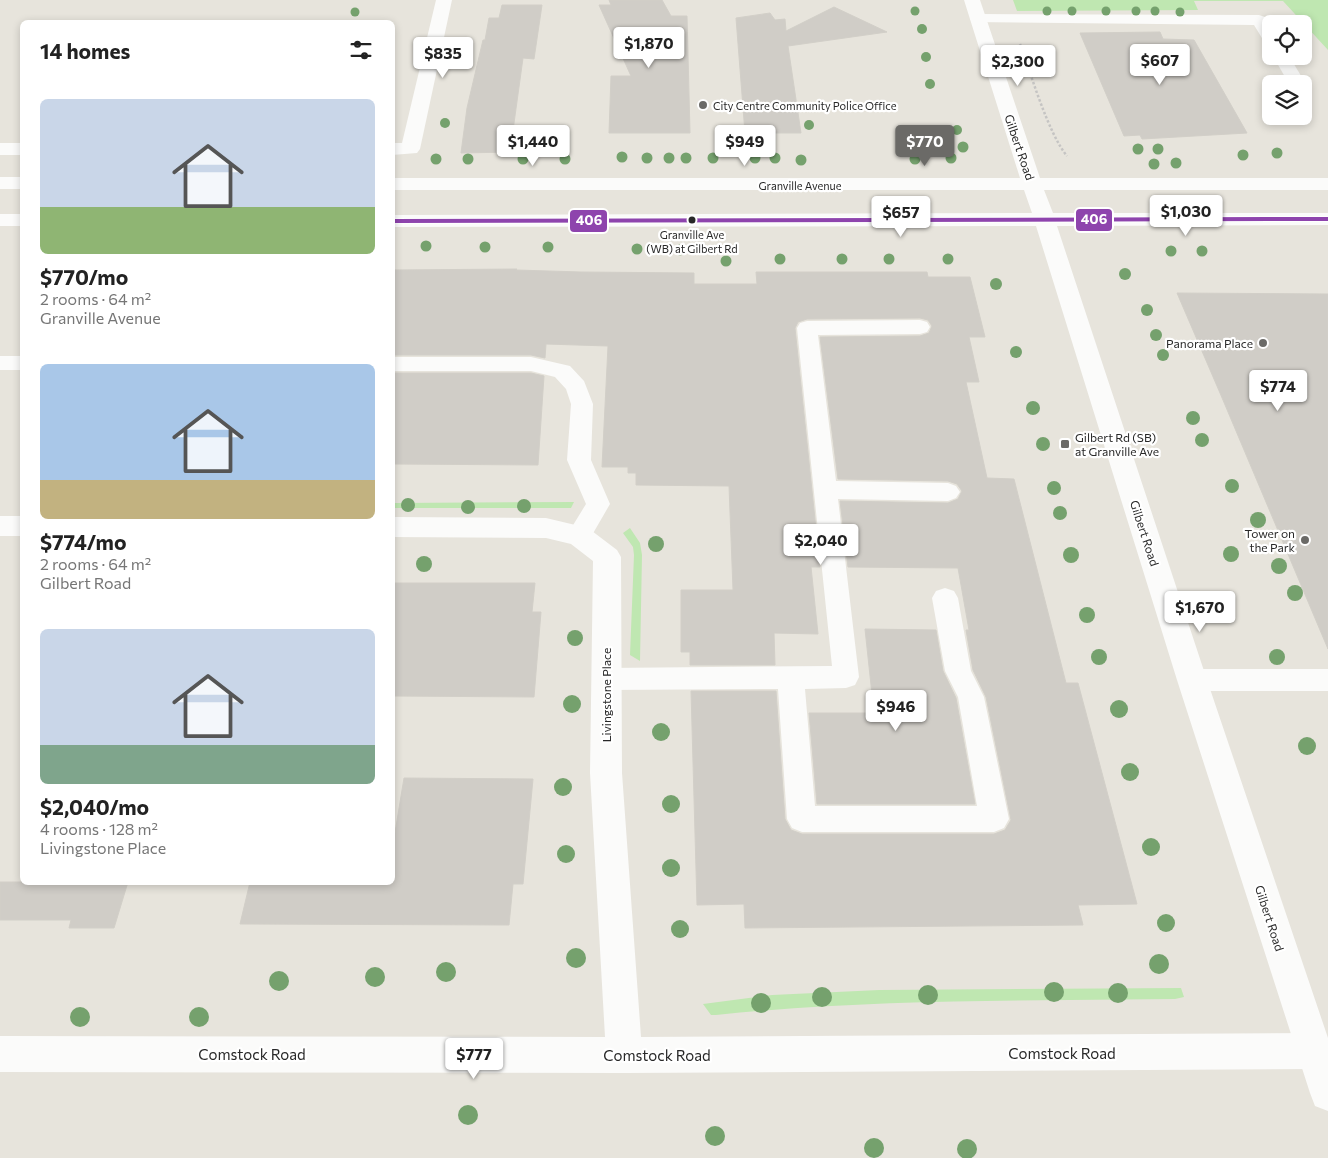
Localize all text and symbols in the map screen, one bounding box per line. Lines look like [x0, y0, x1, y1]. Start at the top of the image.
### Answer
map controls [1262, 15, 1312, 125]
button: locate [1262, 15, 1312, 65]
pin: $1,870 [608, 27, 690, 69]
text: $1,870 [624, 33, 674, 52]
icon: filters [347, 36, 375, 64]
pin: $835 [413, 36, 473, 79]
text: 14 homes [40, 38, 130, 63]
text: $835 [424, 43, 462, 62]
pin: $2,300 [977, 44, 1059, 87]
pin: $607 [1130, 44, 1190, 86]
text: $607 [1141, 50, 1179, 69]
text: $2,300 [992, 51, 1044, 70]
button: layers [1262, 75, 1312, 125]
marker: City Centre Community Police Office [697, 99, 709, 111]
place label: City Centre Community Police Office [713, 99, 897, 112]
street label: Gilbert Road [1002, 112, 1038, 182]
pin: $1,440 [492, 124, 574, 167]
pin: $949 [715, 124, 775, 167]
pin: $770 [895, 124, 955, 167]
icon: home [163, 131, 253, 221]
text: $1,440 [508, 131, 558, 150]
text: $949 [726, 131, 764, 150]
text: $770 [906, 131, 944, 150]
street label: Granville Avenue [759, 179, 842, 192]
pin: $1,030 [1145, 194, 1227, 237]
pin: $657 [871, 196, 931, 238]
text: $1,030 [1161, 201, 1211, 220]
text: $657 [882, 202, 920, 221]
line badge: 406 [1075, 208, 1113, 232]
line badge: 406 [569, 209, 608, 233]
text: 406 [1081, 210, 1108, 227]
text: 406 [576, 211, 603, 228]
marker: Granville Ave (WB) at Gilbert Rd [687, 215, 697, 225]
place label: Granville Ave (WB) at Gilbert Rd [646, 228, 738, 255]
text: $770/mo [40, 264, 128, 289]
text: 2 rooms · 64 m² [40, 289, 151, 308]
text: Granville Avenue [40, 308, 161, 327]
place label: Panorama Place [1166, 336, 1253, 350]
marker: Panorama Place [1257, 337, 1269, 349]
pin: $774 [1248, 370, 1308, 412]
text: $774 [1260, 376, 1296, 395]
icon: home [163, 396, 253, 486]
place label: Gilbert Rd (SB) at Granville Ave [1075, 430, 1159, 458]
marker: Gilbert Rd (SB) at Granville Ave [1059, 438, 1071, 450]
street label: Gilbert Road [1128, 498, 1162, 568]
pin: $2,040 [780, 524, 862, 566]
place label: Tower on the Park [1244, 526, 1295, 554]
text: $774/mo [40, 529, 126, 554]
text: $2,040 [794, 530, 848, 549]
marker: Tower on the Park [1299, 534, 1311, 546]
text: 2 rooms · 64 m² [40, 554, 151, 573]
text: Gilbert Road [40, 573, 131, 592]
pin: $1,670 [1159, 590, 1241, 633]
text: $1,670 [1175, 597, 1225, 616]
street label: Livingstone Place [599, 648, 613, 742]
icon: home [163, 661, 253, 751]
pin: $946 [866, 690, 926, 732]
text: $946 [877, 696, 915, 715]
text: $2,040/mo [40, 794, 149, 819]
text: 4 rooms · 128 m² [40, 819, 158, 838]
text: Livingstone Place [40, 838, 166, 857]
street label: Gilbert Road [1253, 883, 1287, 953]
pin: $777 [444, 1038, 504, 1080]
text: $777 [456, 1044, 492, 1063]
street label: Comstock Road [1008, 1044, 1116, 1062]
street label: Comstock Road [198, 1045, 306, 1063]
street label: Comstock Road [603, 1046, 711, 1064]

